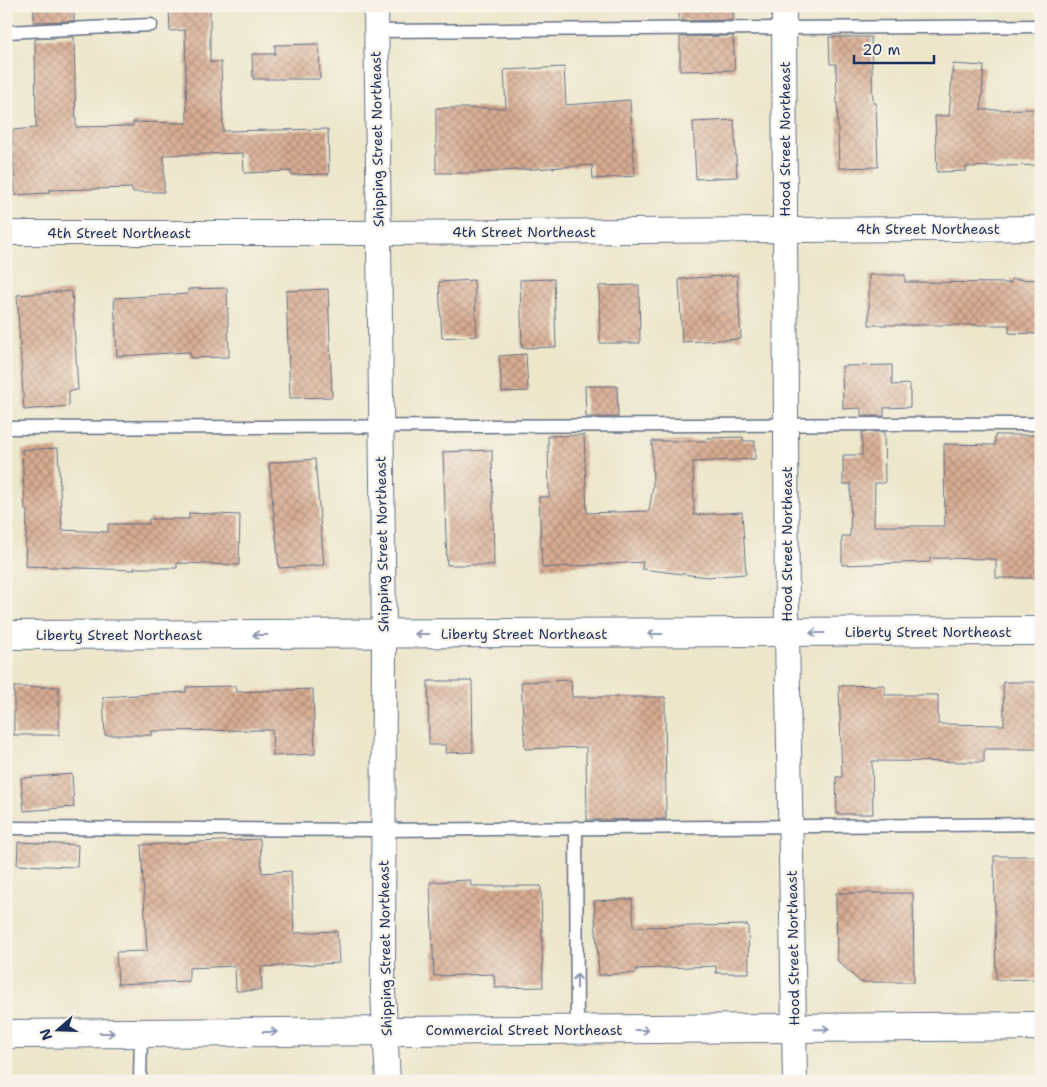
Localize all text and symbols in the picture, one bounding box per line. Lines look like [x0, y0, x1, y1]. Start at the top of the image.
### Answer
scale bar [854, 32, 934, 64]
text: 20 m [862, 40, 901, 60]
street label: Shipping Street Northeast [366, 51, 388, 227]
street label: Hood Street Northeast [776, 61, 794, 217]
street label: 4th Street Northeast [856, 220, 1000, 238]
street label: 4th Street Northeast [452, 223, 596, 241]
street label: 4th Street Northeast [47, 224, 191, 242]
street label: Shipping Street Northeast [371, 456, 393, 632]
street label: Hood Street Northeast [778, 466, 796, 622]
street label: Liberty Street Northeast [845, 623, 1011, 641]
street label: Liberty Street Northeast [441, 625, 607, 643]
street label: Liberty Street Northeast [36, 626, 202, 644]
one-way arrow [809, 628, 826, 638]
one-way arrow [414, 629, 430, 639]
one-way arrow [647, 629, 663, 639]
one-way arrow [252, 630, 268, 640]
street label: Shipping Street Northeast [374, 860, 396, 1036]
street label: Hood Street Northeast [783, 870, 803, 1026]
one-way arrow [572, 974, 582, 990]
north arrow [32, 1004, 82, 1054]
street label: Commercial Street Northeast [426, 1021, 623, 1039]
one-way arrow [814, 1024, 830, 1034]
one-way arrow [634, 1025, 650, 1035]
text: N [35, 1026, 56, 1043]
one-way arrow [262, 1027, 278, 1037]
one-way arrow [99, 1028, 115, 1038]

